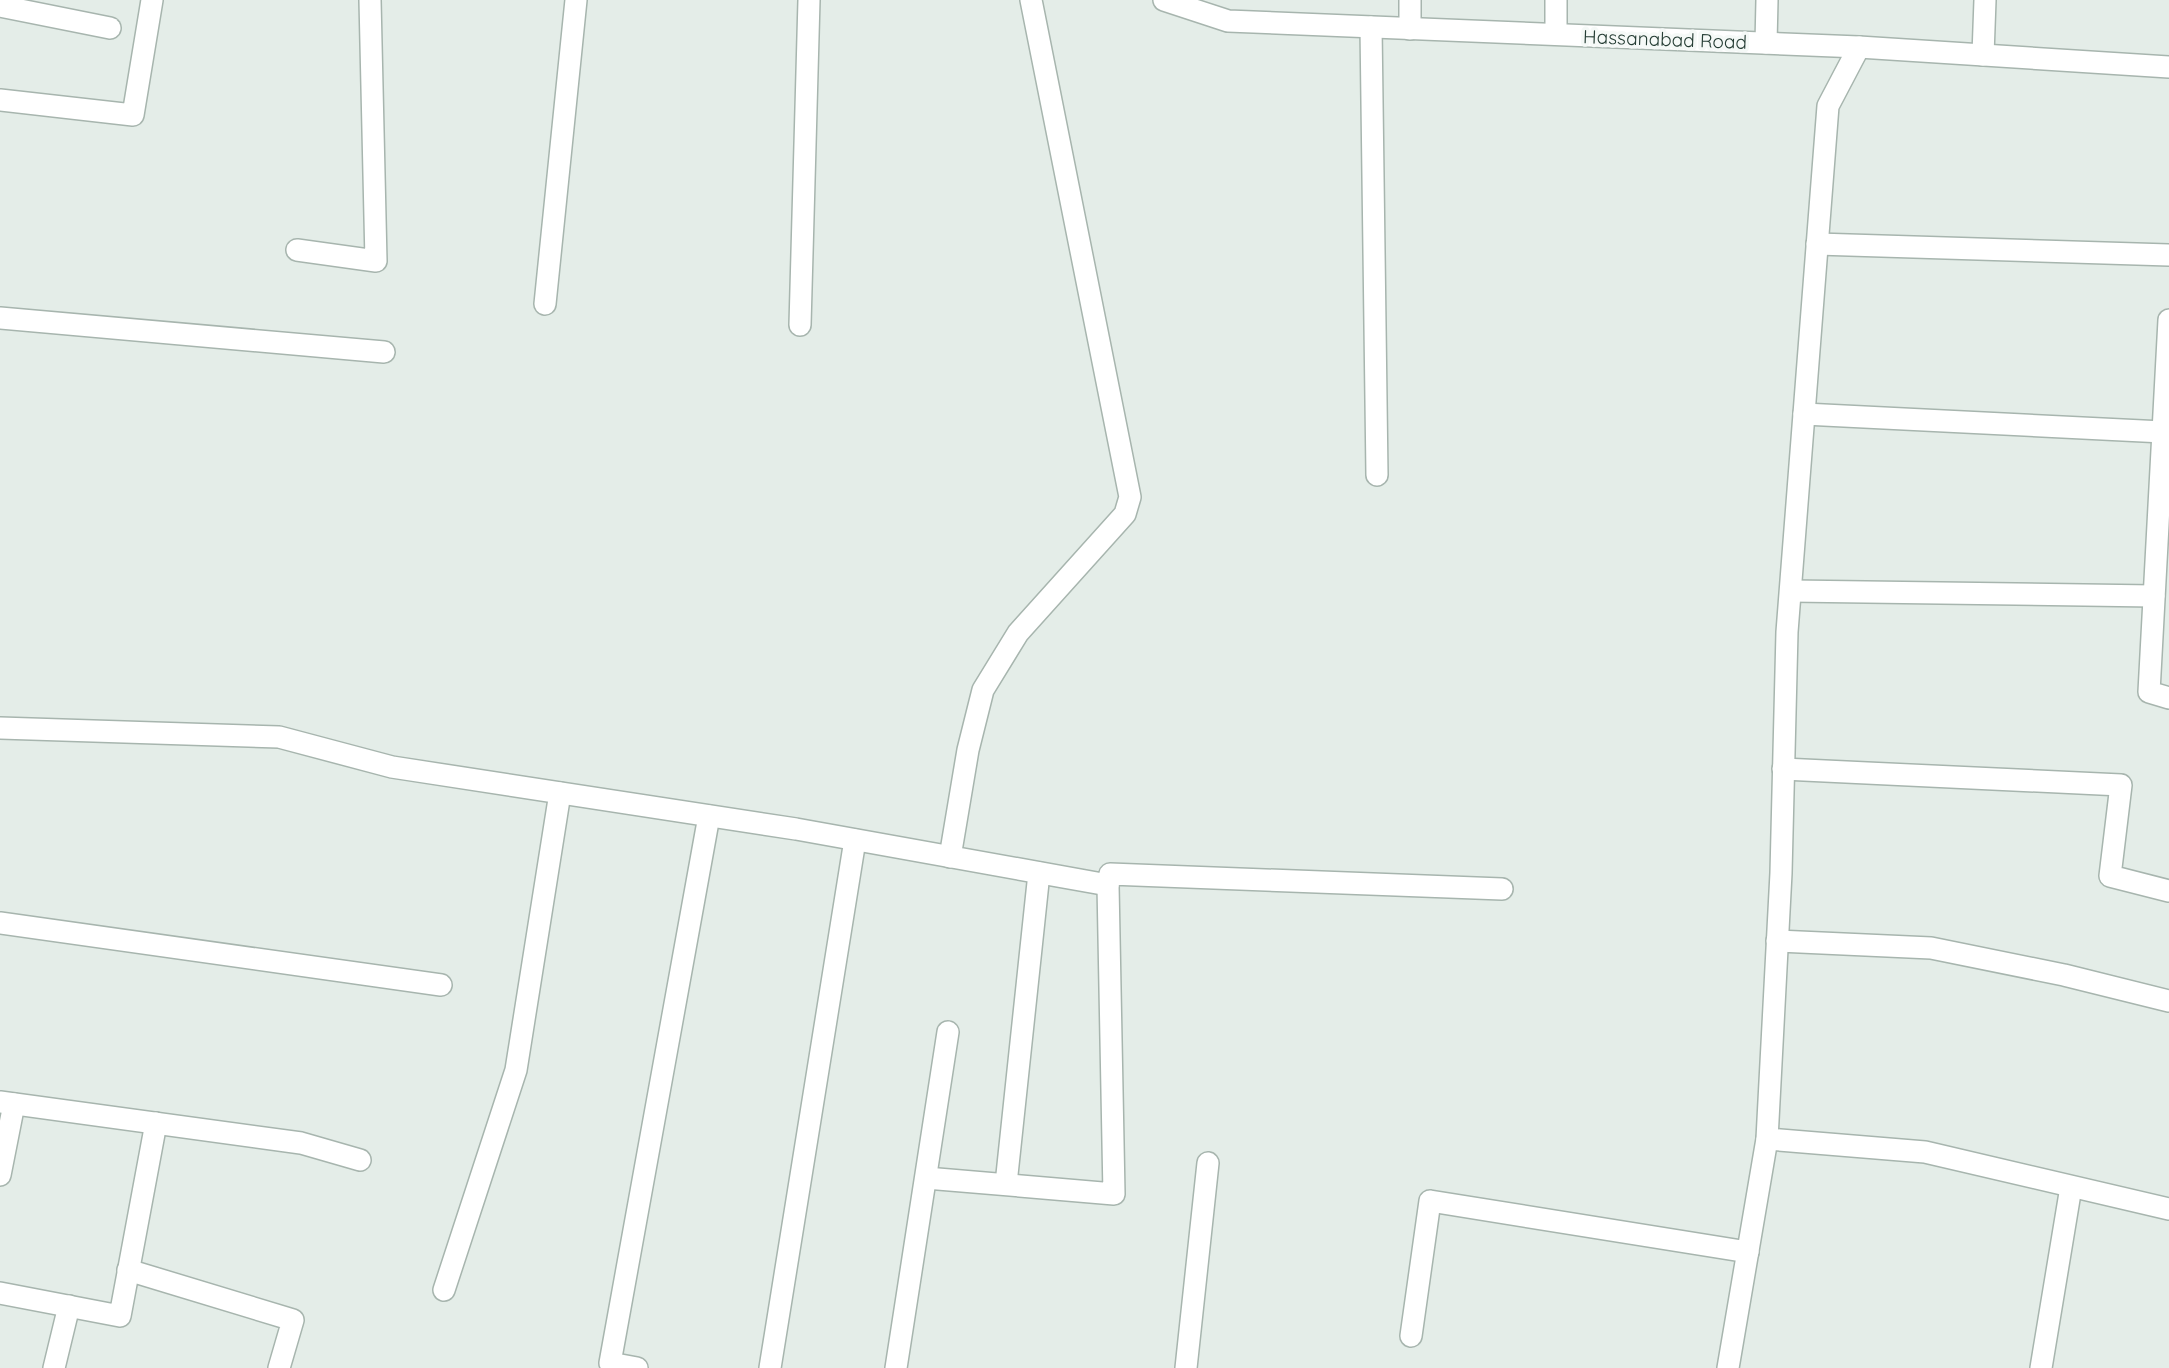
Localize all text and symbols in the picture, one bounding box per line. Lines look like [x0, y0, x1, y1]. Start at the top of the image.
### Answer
street label: Hassanabad Road [1583, 24, 1747, 54]

